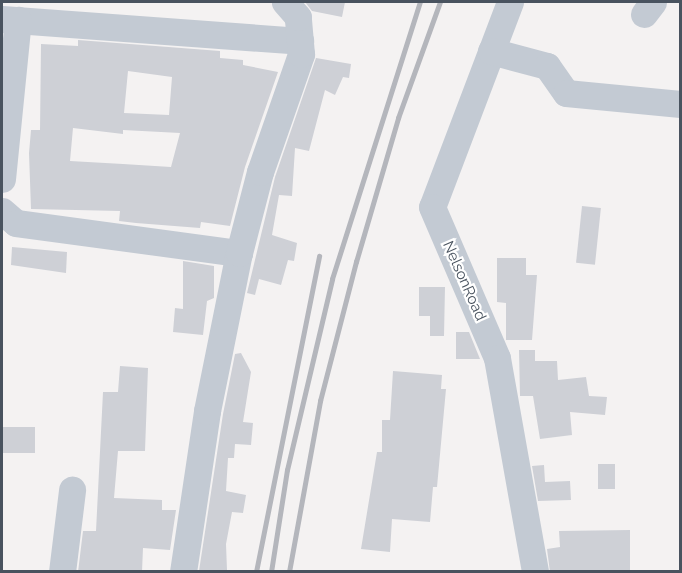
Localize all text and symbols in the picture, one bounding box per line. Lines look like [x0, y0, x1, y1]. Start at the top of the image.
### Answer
street label: NelsonRoad [438, 238, 490, 324]

